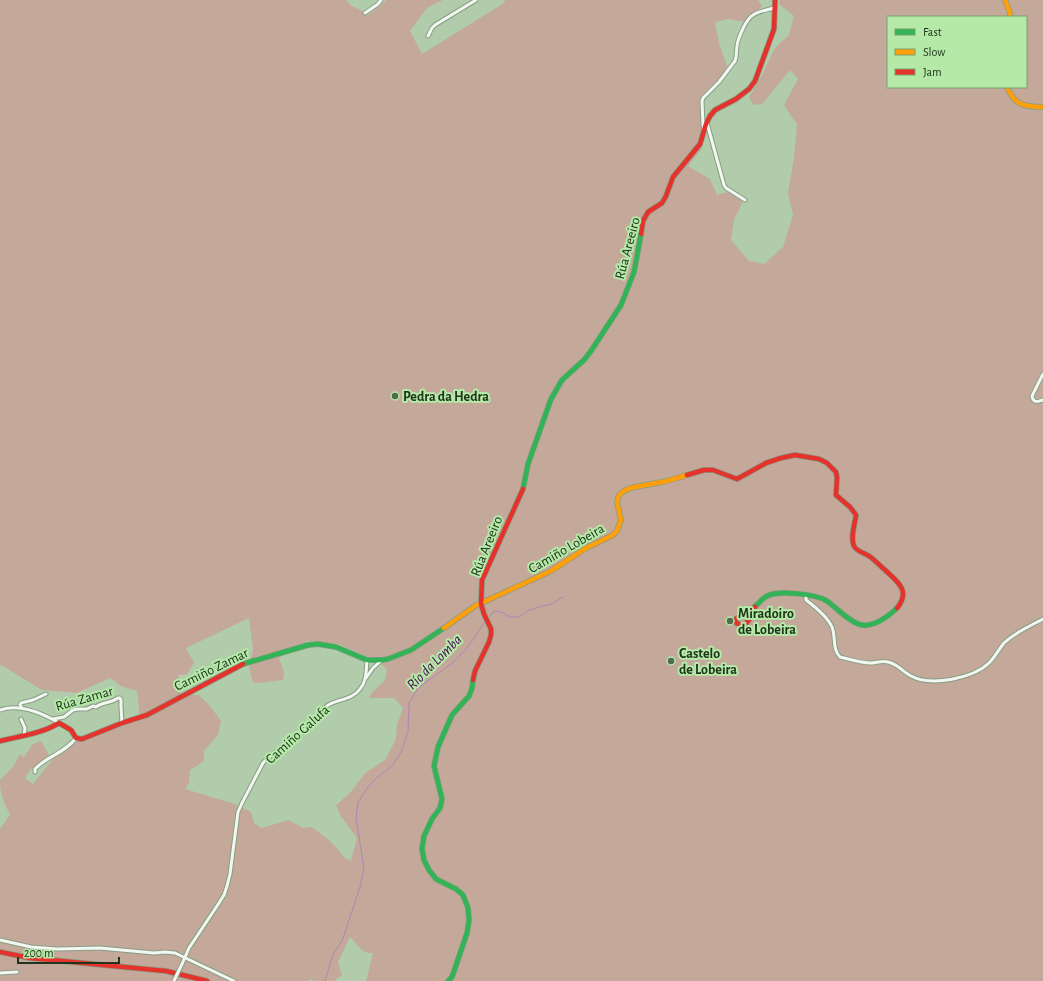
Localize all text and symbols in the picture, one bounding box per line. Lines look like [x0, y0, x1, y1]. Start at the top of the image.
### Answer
legend [887, 16, 1027, 88]
text: Fast [923, 26, 942, 38]
text: Slow [923, 46, 945, 58]
text: Jam [923, 66, 942, 78]
street label: Rúa Areeiro [613, 216, 643, 281]
place label: Pedra da Hedra [403, 390, 489, 404]
marker: Pedra da Hedra [390, 391, 400, 401]
street label: Rúa Areeiro [469, 514, 505, 578]
street label: Camiño Lobeira [526, 521, 607, 576]
place label: Miradoiro de Lobeira [738, 607, 796, 637]
marker: Miradoiro de Lobeira [725, 616, 735, 626]
water label: Río da Lomba [404, 632, 465, 693]
street label: Camiño Zamar [172, 646, 251, 694]
place label: Castelo de Lobeira [679, 647, 737, 677]
marker: Castelo de Lobeira [666, 656, 676, 666]
street label: Rúa Zamar [54, 684, 115, 714]
street label: Camiño Galufa [263, 702, 333, 767]
scale bar [18, 939, 119, 965]
text: 200 m [24, 947, 54, 959]

